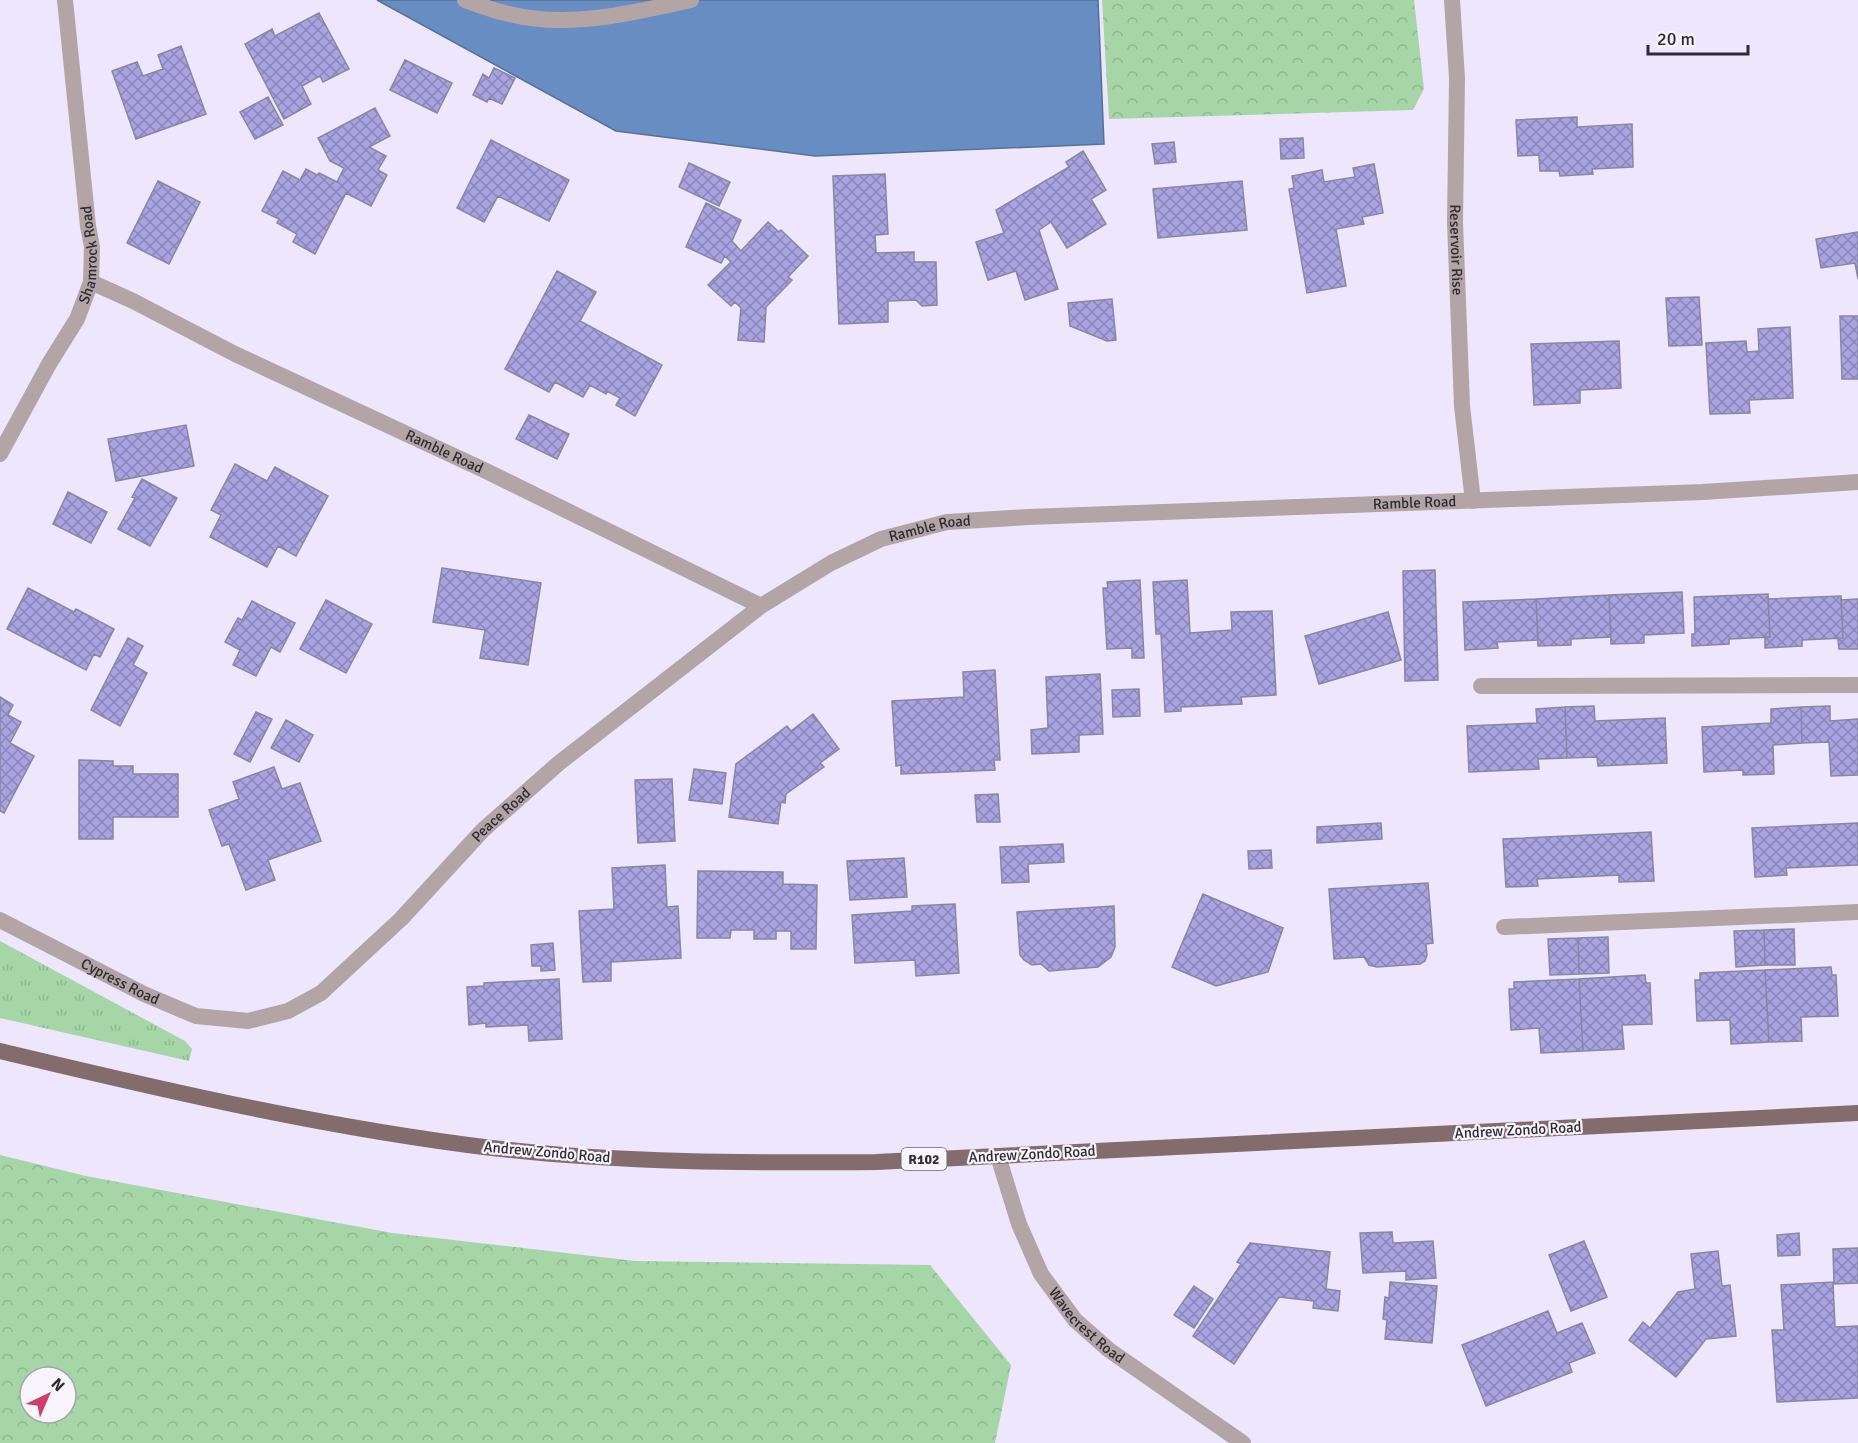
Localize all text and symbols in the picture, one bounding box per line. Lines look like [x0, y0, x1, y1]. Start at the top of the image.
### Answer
scale bar [1648, 18, 1748, 56]
text: 20 m [1657, 28, 1695, 50]
street label: Reservoir Rise [1446, 204, 1467, 296]
street label: Shamrock Road [75, 205, 101, 306]
street label: Ramble Road [403, 426, 486, 477]
street label: Ramble Road [1372, 492, 1457, 513]
street label: Ramble Road [887, 512, 971, 546]
street label: Peace Road [468, 783, 534, 846]
street label: Cypress Road [78, 954, 162, 1008]
street label: Andrew Zondo Road [1454, 1118, 1582, 1142]
street label: Andrew Zondo Road [483, 1137, 611, 1167]
street label: Andrew Zondo Road [968, 1142, 1096, 1166]
road number: R102 [902, 1148, 946, 1170]
street label: Wavecrest Road [1045, 1284, 1128, 1367]
north arrow [18, 1365, 78, 1425]
text: N [47, 1374, 69, 1396]

